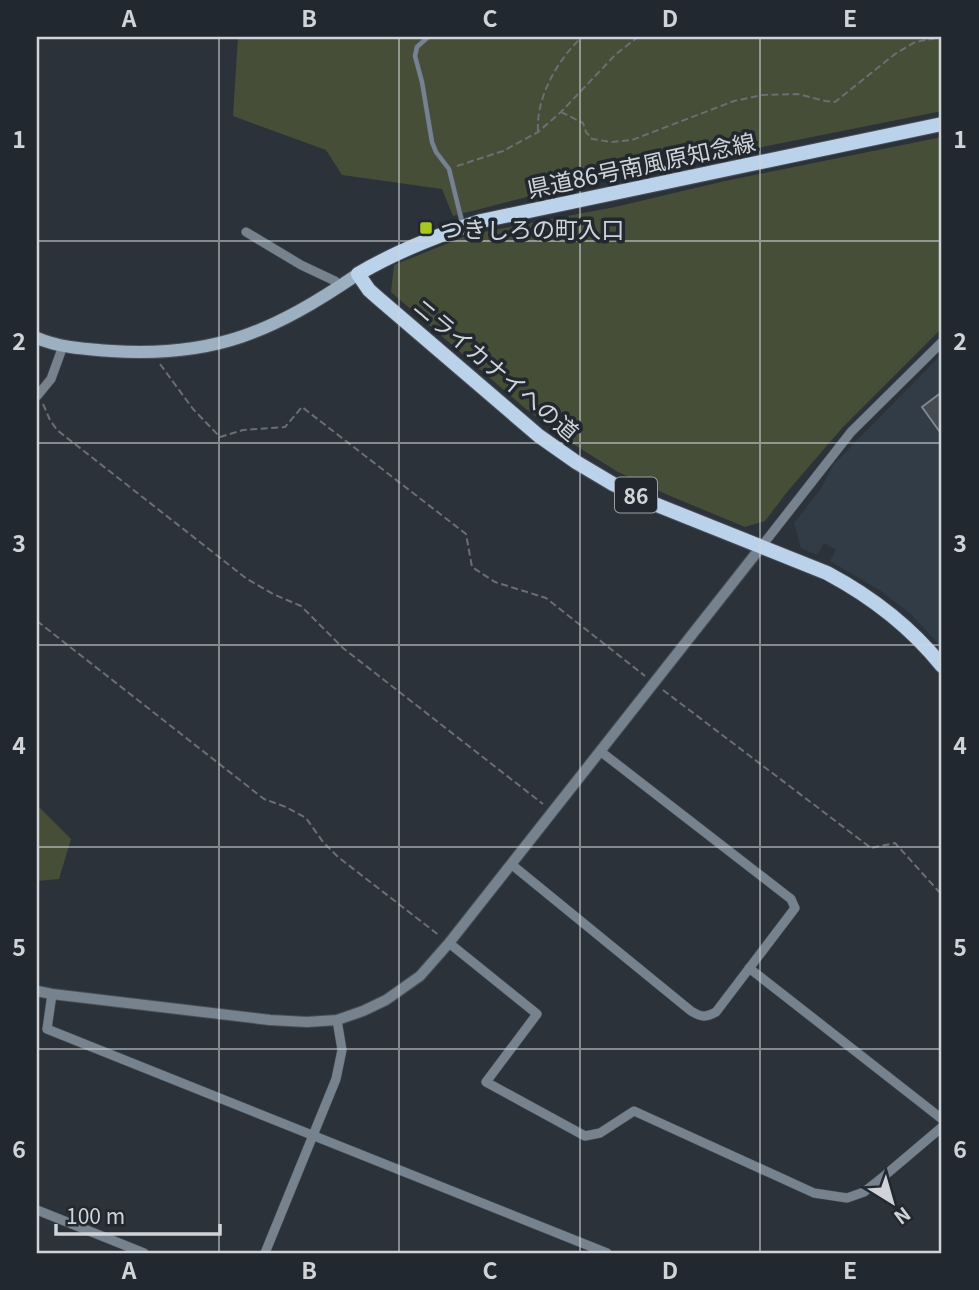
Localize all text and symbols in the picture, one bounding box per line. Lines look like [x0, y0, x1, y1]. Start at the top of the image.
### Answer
text: A [121, 0, 137, 34]
text: B [301, 0, 317, 34]
text: C [482, 0, 498, 34]
text: D [662, 0, 678, 34]
text: E [843, 0, 857, 34]
text: 1 [12, 121, 26, 155]
text: 1 [953, 121, 967, 155]
street label: 県道86号南風原知念線 [524, 123, 758, 205]
place label: つきしろの町入口 [440, 211, 624, 245]
marker: つきしろの町入口 [418, 220, 434, 236]
street label: ニライカナイへの道 [407, 288, 587, 448]
text: 2 [12, 323, 26, 357]
text: 2 [953, 323, 967, 357]
road number: 86 [615, 477, 657, 512]
text: 3 [12, 525, 26, 559]
text: 3 [953, 525, 967, 559]
text: 4 [12, 727, 26, 761]
text: 4 [953, 727, 967, 761]
text: 5 [12, 929, 26, 963]
text: 5 [953, 929, 967, 963]
text: 6 [12, 1131, 26, 1165]
text: 6 [953, 1131, 967, 1165]
north arrow [856, 1168, 926, 1238]
scale bar [56, 1192, 220, 1236]
text: 100 m [66, 1200, 125, 1230]
text: N [889, 1202, 917, 1232]
text: A [121, 1252, 137, 1286]
text: B [301, 1252, 317, 1286]
text: C [482, 1252, 498, 1286]
text: D [662, 1252, 678, 1286]
text: E [843, 1252, 857, 1286]

